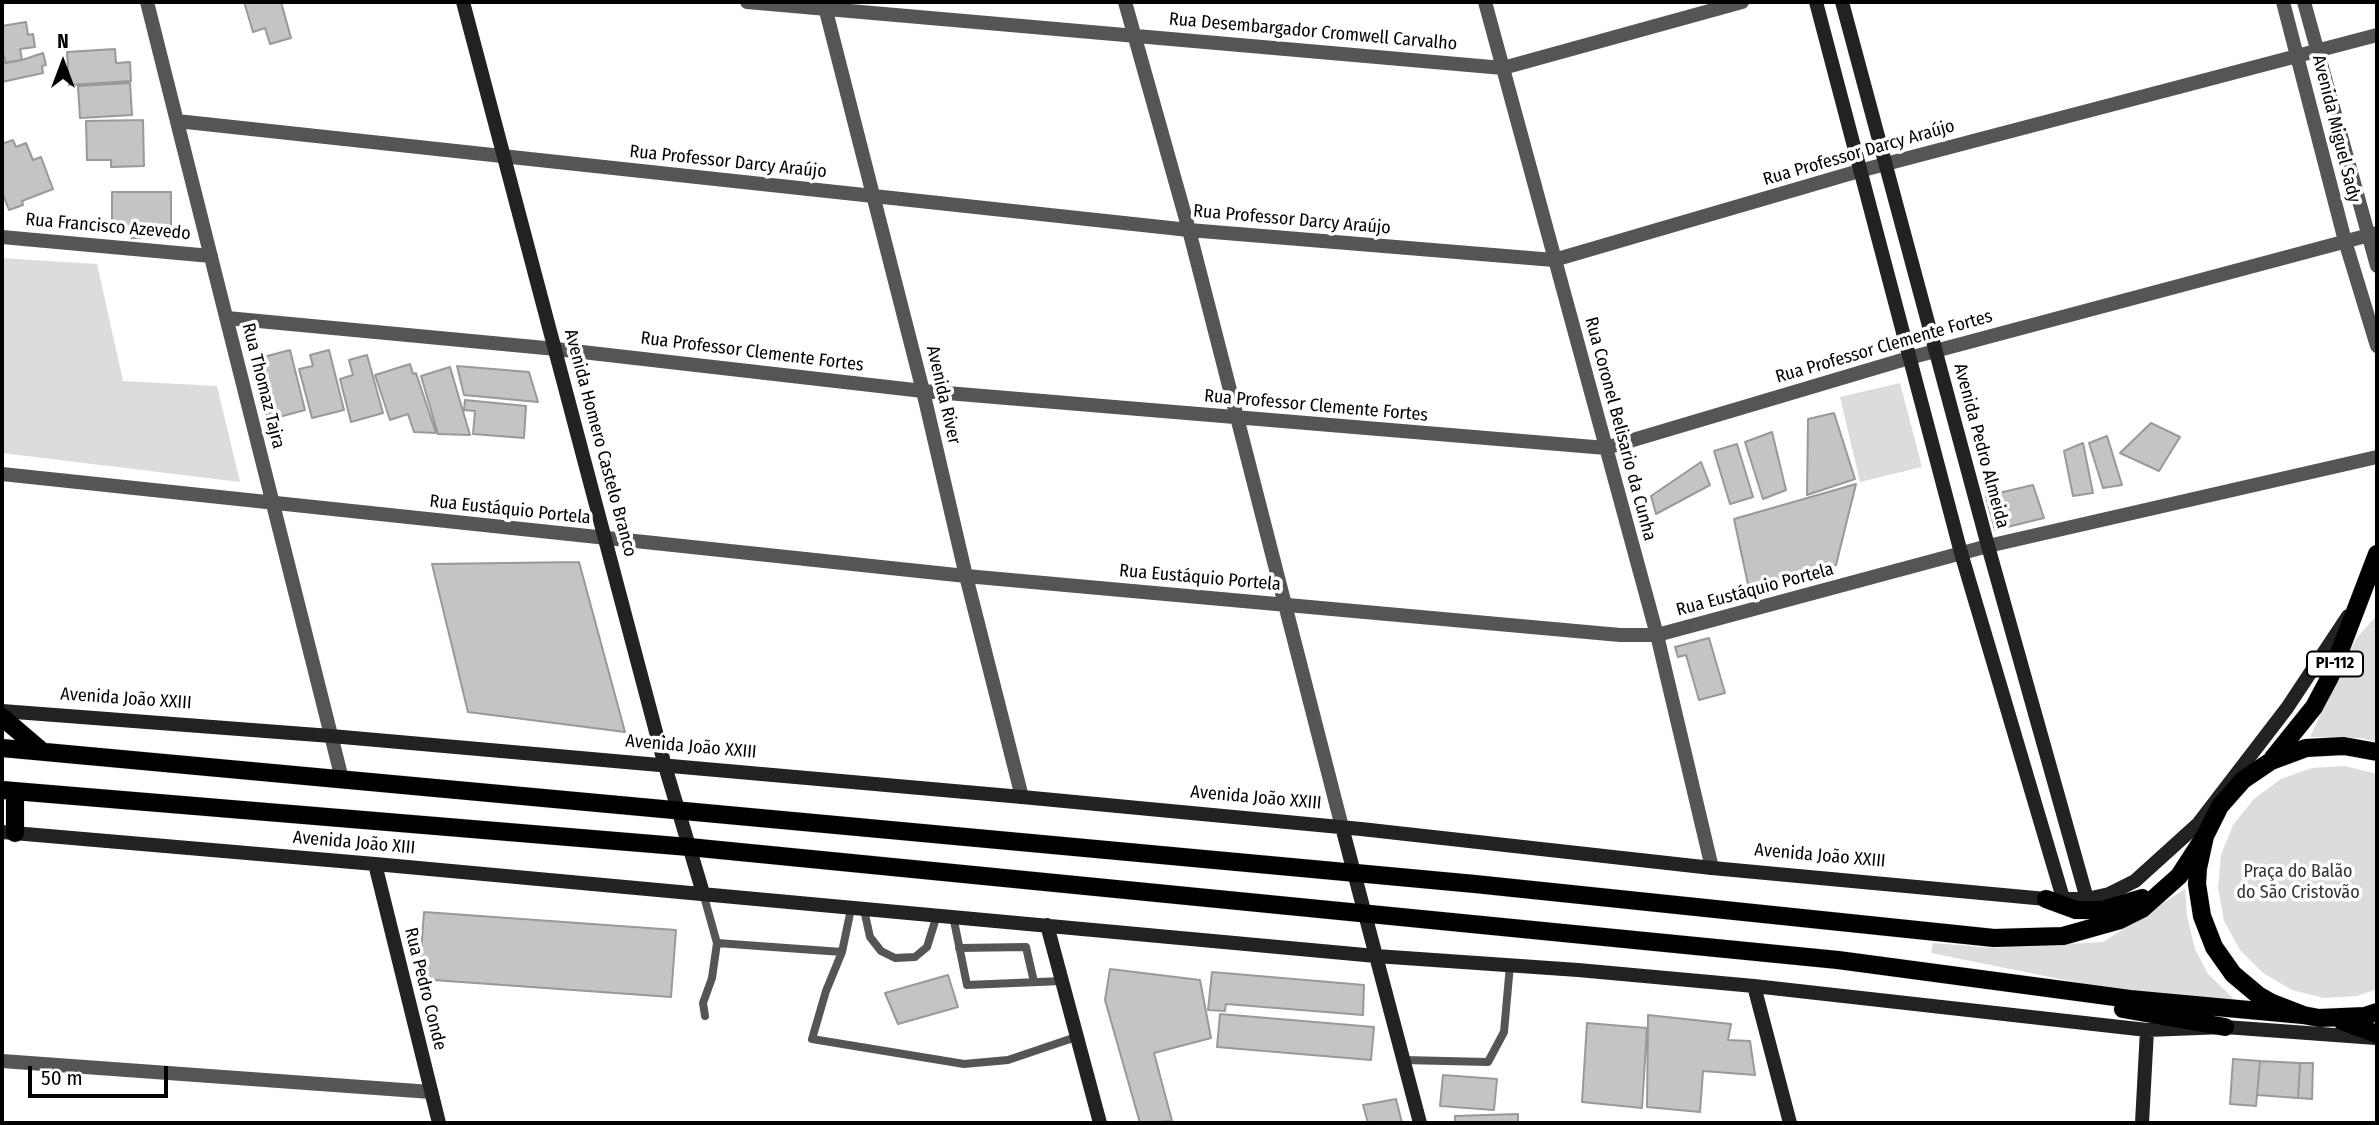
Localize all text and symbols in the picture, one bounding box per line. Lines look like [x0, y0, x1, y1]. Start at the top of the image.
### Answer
street label: Rua Desembargador Cromwell Carvalho [1168, 9, 1458, 55]
north arrow [28, 28, 98, 98]
text: N [57, 30, 69, 53]
street label: Avenida Miguel Sady [2307, 53, 2365, 205]
street label: Rua Professor Darcy Araújo [1761, 115, 1957, 191]
street label: Rua Professor Darcy Araújo [628, 141, 828, 183]
street label: Rua Professor Darcy Araújo [1192, 201, 1392, 239]
street label: Rua Francisco Azevedo [24, 209, 192, 245]
street label: Rua Professor Clemente Fortes [1773, 306, 1995, 388]
street label: Rua Coronel Belisario da Cunha [1580, 315, 1660, 543]
street label: Rua Thomaz Tajra [237, 321, 289, 451]
street label: Avenida Homero Castelo Branco [559, 327, 641, 559]
street label: Rua Professor Clemente Fortes [639, 328, 865, 376]
street label: Avenida River [921, 344, 965, 446]
street label: Avenida Pedro Almeida [1949, 361, 2013, 531]
street label: Rua Professor Clemente Fortes [1203, 385, 1429, 427]
street label: Rua Eustáquio Portela [428, 491, 592, 529]
street label: Rua Eustáquio Portela [1674, 559, 1836, 621]
street label: Rua Eustáquio Portela [1118, 560, 1282, 596]
road number: PI-112 [2307, 652, 2363, 677]
street label: Avenida João XXIII [60, 684, 192, 714]
street label: Avenida João XXIII [625, 731, 757, 763]
street label: Avenida João XXIII [1190, 782, 1322, 814]
street label: Avenida João XIII [292, 827, 416, 859]
street label: Avenida João XXIII [1754, 840, 1886, 872]
park label: Praça do Balão do São Cristovão [2236, 861, 2360, 903]
street label: Rua Pedro Conde [399, 926, 451, 1052]
scale bar [32, 1052, 172, 1096]
text: 50 m [41, 1065, 83, 1091]

